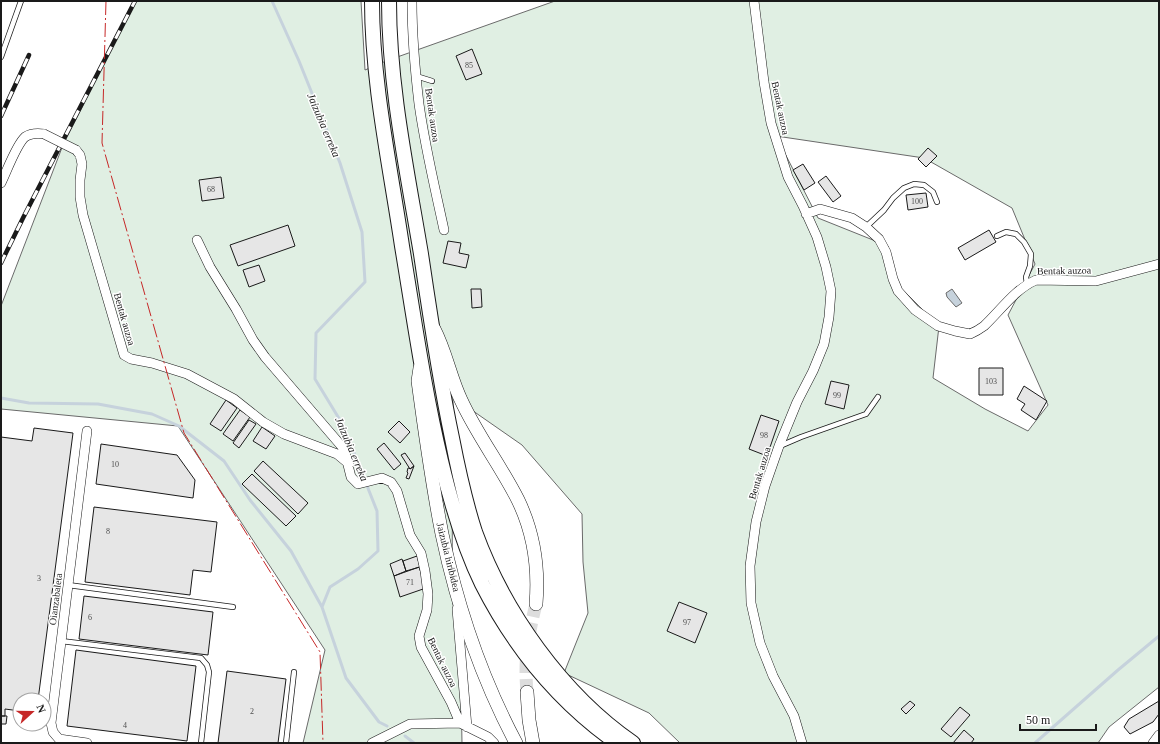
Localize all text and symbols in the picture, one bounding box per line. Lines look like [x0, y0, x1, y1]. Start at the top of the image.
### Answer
house number: 85 [465, 61, 473, 70]
street label: Bentak auzoa [770, 80, 792, 136]
street label: Bentak auzoa [423, 87, 442, 143]
water label: Jaizubia erreka [305, 91, 343, 159]
house number: 68 [207, 185, 215, 194]
house number: 100 [911, 197, 923, 206]
street label: Bentak auzoa [1037, 265, 1092, 276]
street label: Bentak auzoa [112, 292, 137, 347]
house number: 103 [985, 377, 997, 386]
house number: 99 [833, 391, 841, 400]
water label: Jaizubia erreka [333, 415, 371, 483]
house number: 98 [760, 431, 768, 440]
street label: Bentak auzoa [746, 445, 773, 501]
house number: 10 [111, 460, 119, 469]
street label: Jaizubia hiribidea [435, 521, 463, 593]
house number: 8 [106, 527, 110, 536]
street label: Oianzabaleta [47, 572, 64, 626]
house number: 3 [37, 574, 41, 583]
house number: 71 [406, 578, 414, 587]
house number: 6 [88, 613, 92, 622]
house number: 97 [683, 618, 691, 627]
street label: Bentak auzoa [426, 635, 460, 689]
north arrow [12, 692, 52, 732]
text: N [34, 703, 48, 714]
scale bar [1020, 706, 1096, 732]
house number: 2 [250, 707, 254, 716]
text: 50 m [1026, 713, 1051, 727]
house number: 4 [123, 721, 127, 730]

